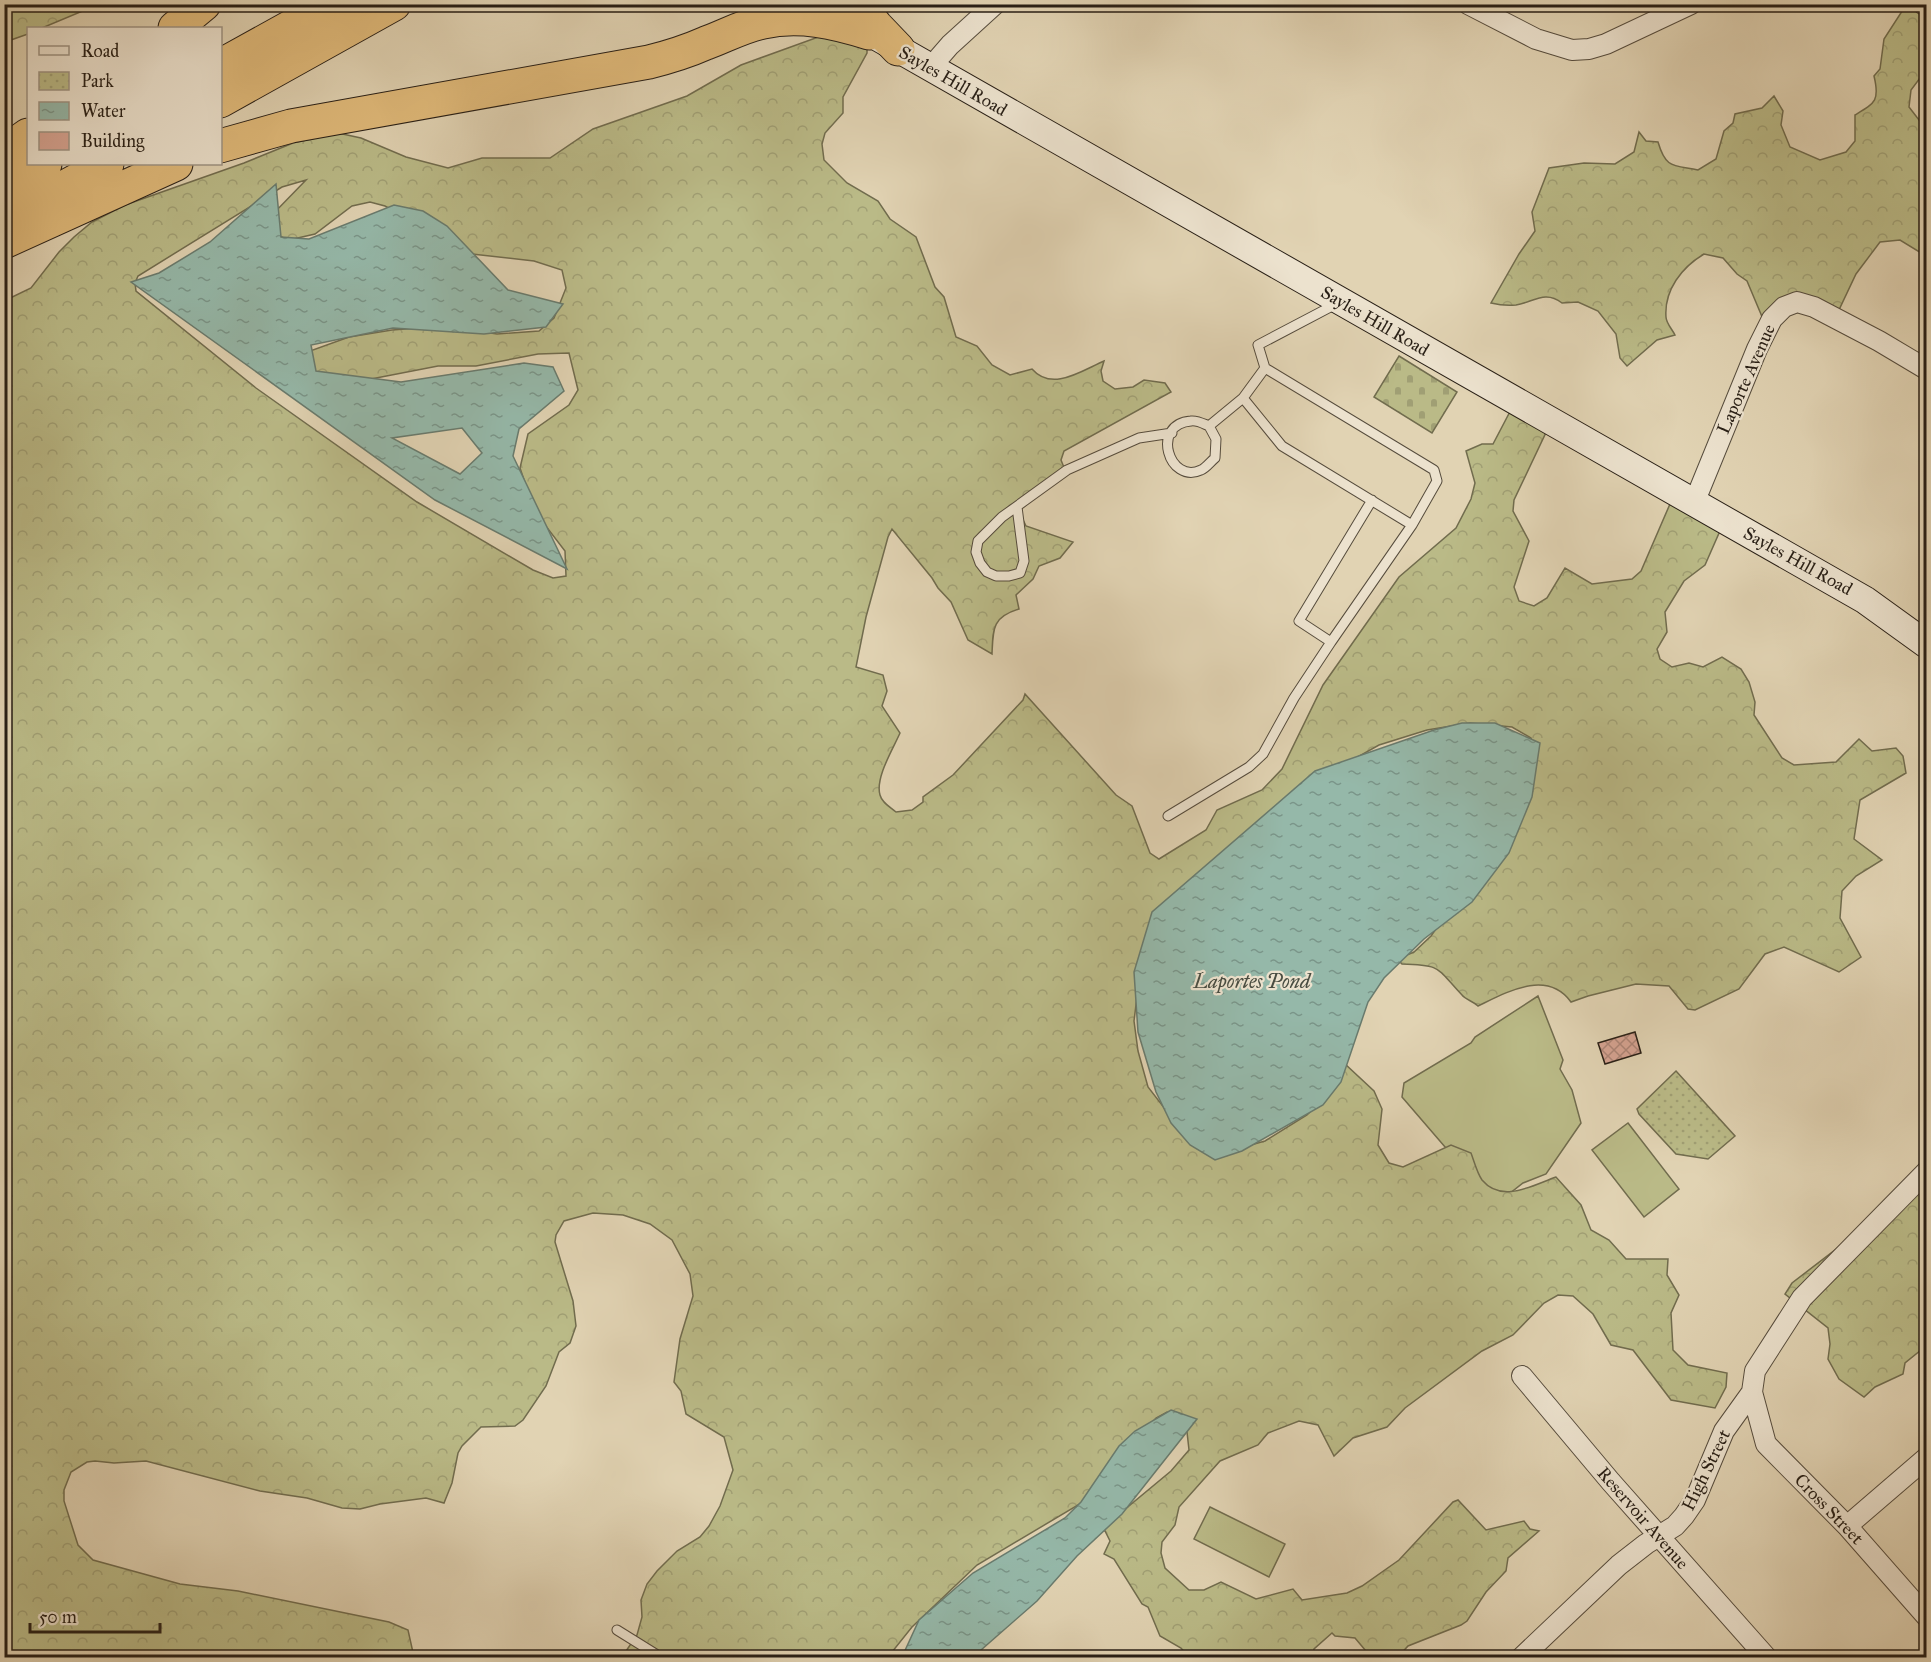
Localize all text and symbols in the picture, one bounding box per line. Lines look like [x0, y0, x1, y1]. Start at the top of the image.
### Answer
legend [27, 27, 222, 165]
text: Road [81, 40, 119, 62]
street label: Sayles Hill Road [895, 41, 1011, 121]
text: Park [81, 70, 114, 92]
text: Water [81, 100, 126, 122]
text: Building [81, 130, 145, 153]
street label: Sayles Hill Road [1317, 281, 1433, 361]
street label: Laporte Avenue [1712, 321, 1780, 437]
street label: Sayles Hill Road [1740, 522, 1856, 600]
water label: Laportes Pond [1193, 969, 1312, 994]
street label: High Street [1677, 1425, 1736, 1515]
street label: Reservoir Avenue [1593, 1462, 1693, 1574]
street label: Cross Street [1790, 1469, 1869, 1549]
scale bar [30, 1596, 160, 1634]
text: 50 m [39, 1606, 77, 1628]

